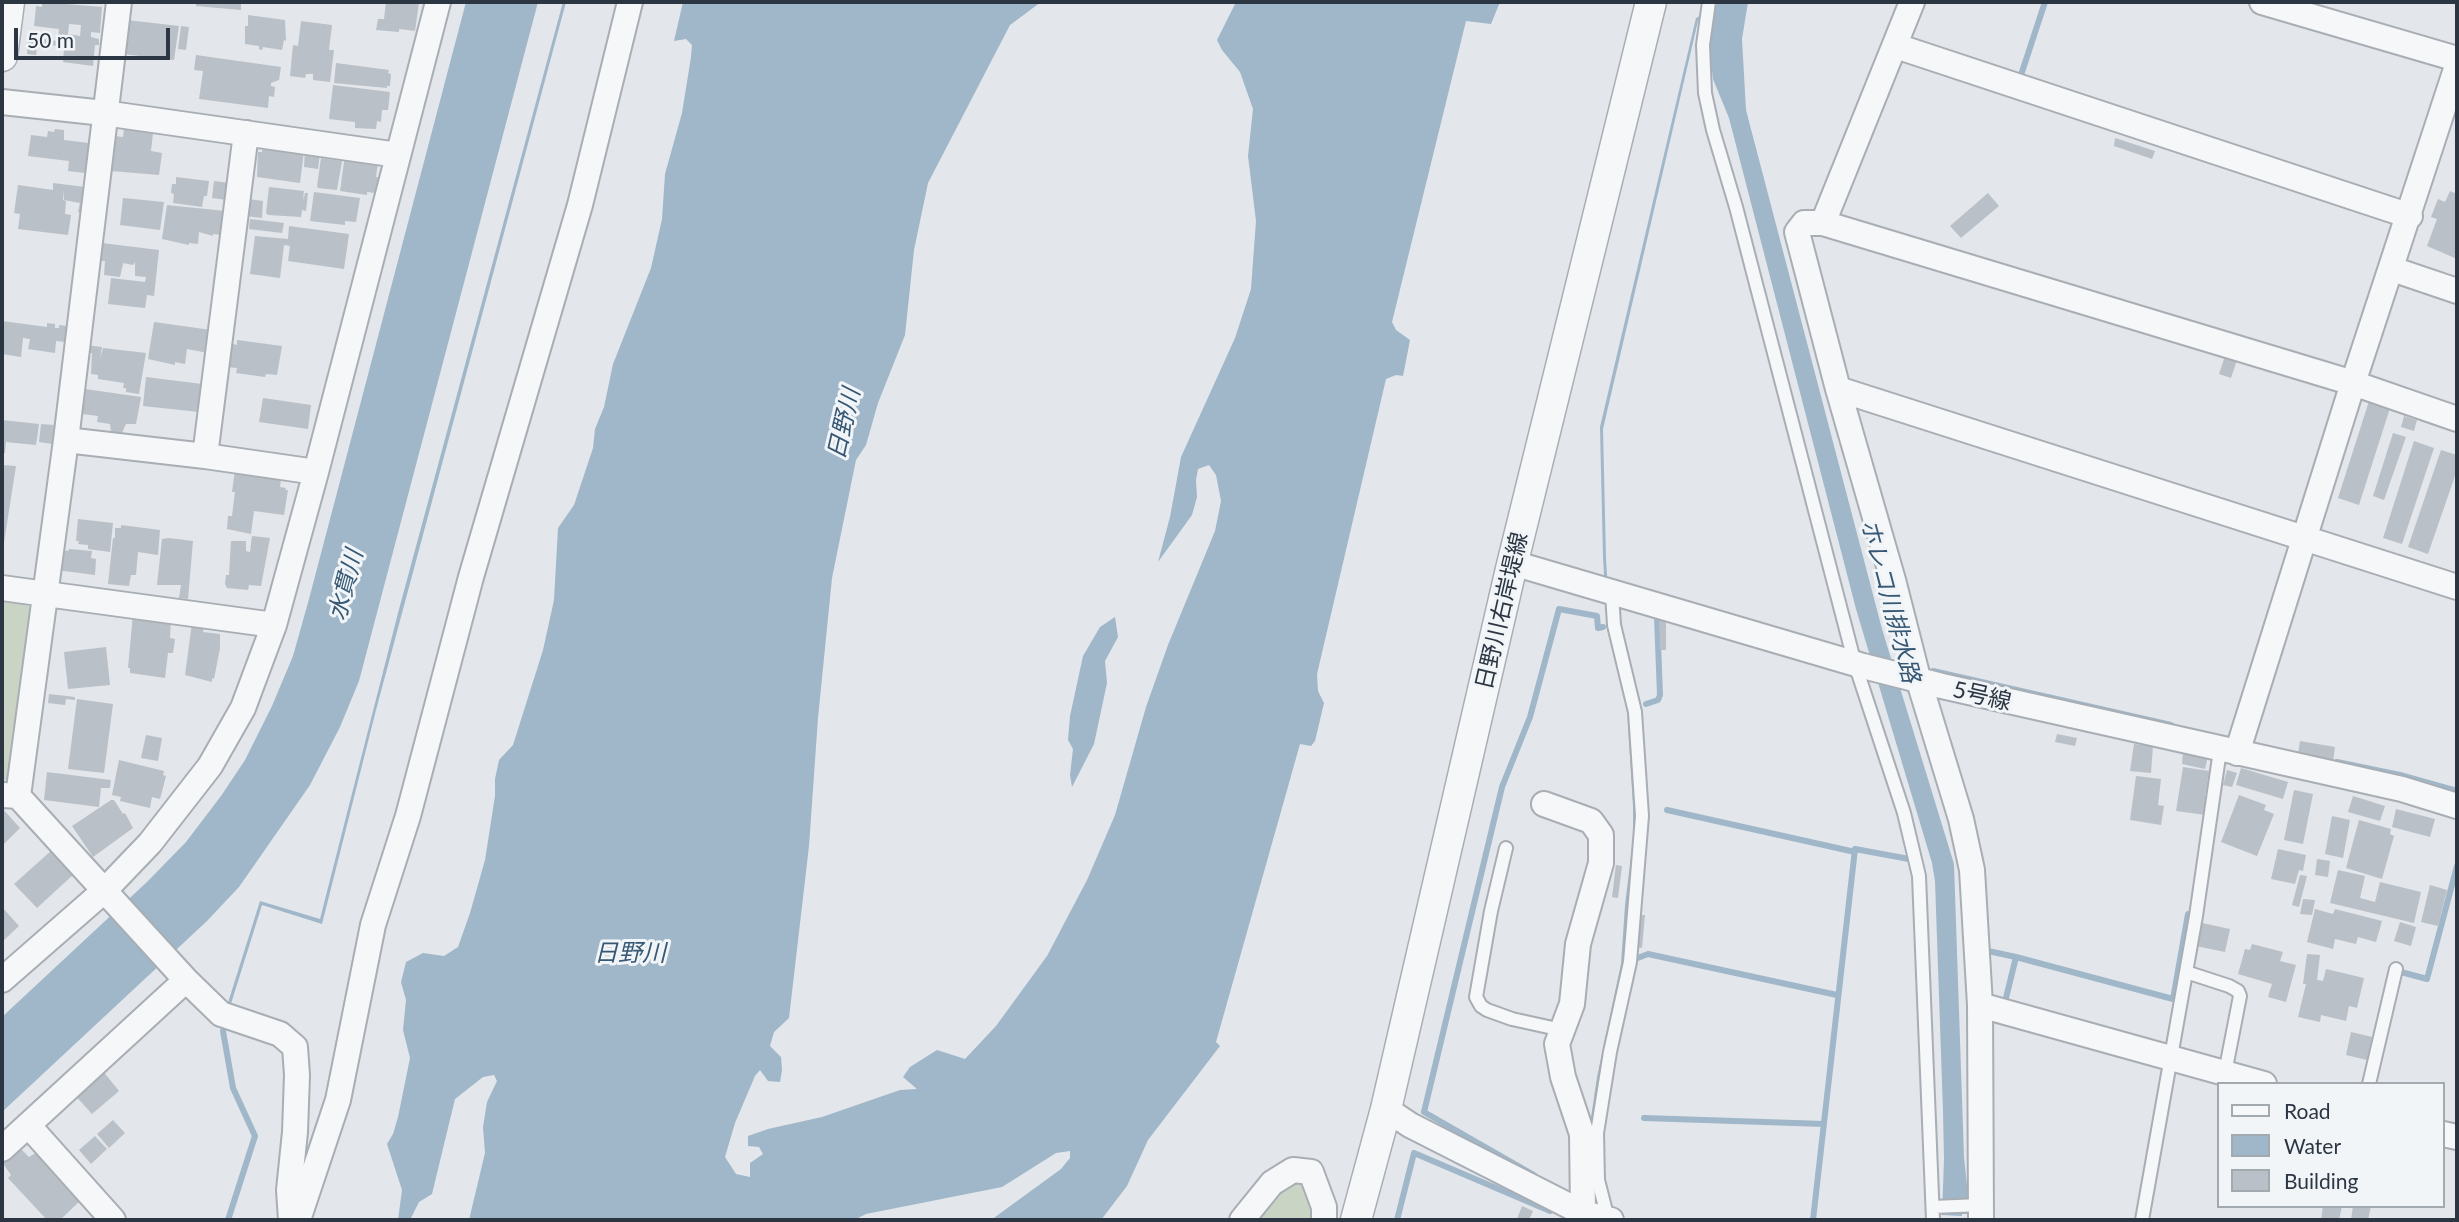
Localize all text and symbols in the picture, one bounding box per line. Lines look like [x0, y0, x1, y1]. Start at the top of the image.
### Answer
scale bar [18, 14, 173, 58]
text: 50 m [27, 27, 74, 52]
water label: 日野川 [822, 386, 866, 462]
water label: ホレコ川排水路 [1854, 516, 1926, 686]
street label: 日野川右岸堤線 [1470, 529, 1534, 693]
water label: 水貫川 [323, 546, 369, 624]
street label: 5号線 [1950, 676, 2014, 716]
water label: 日野川 [594, 939, 666, 967]
legend [2218, 1082, 2445, 1208]
text: Road [2284, 1098, 2331, 1123]
text: Water [2284, 1133, 2341, 1158]
text: Building [2284, 1168, 2359, 1193]

